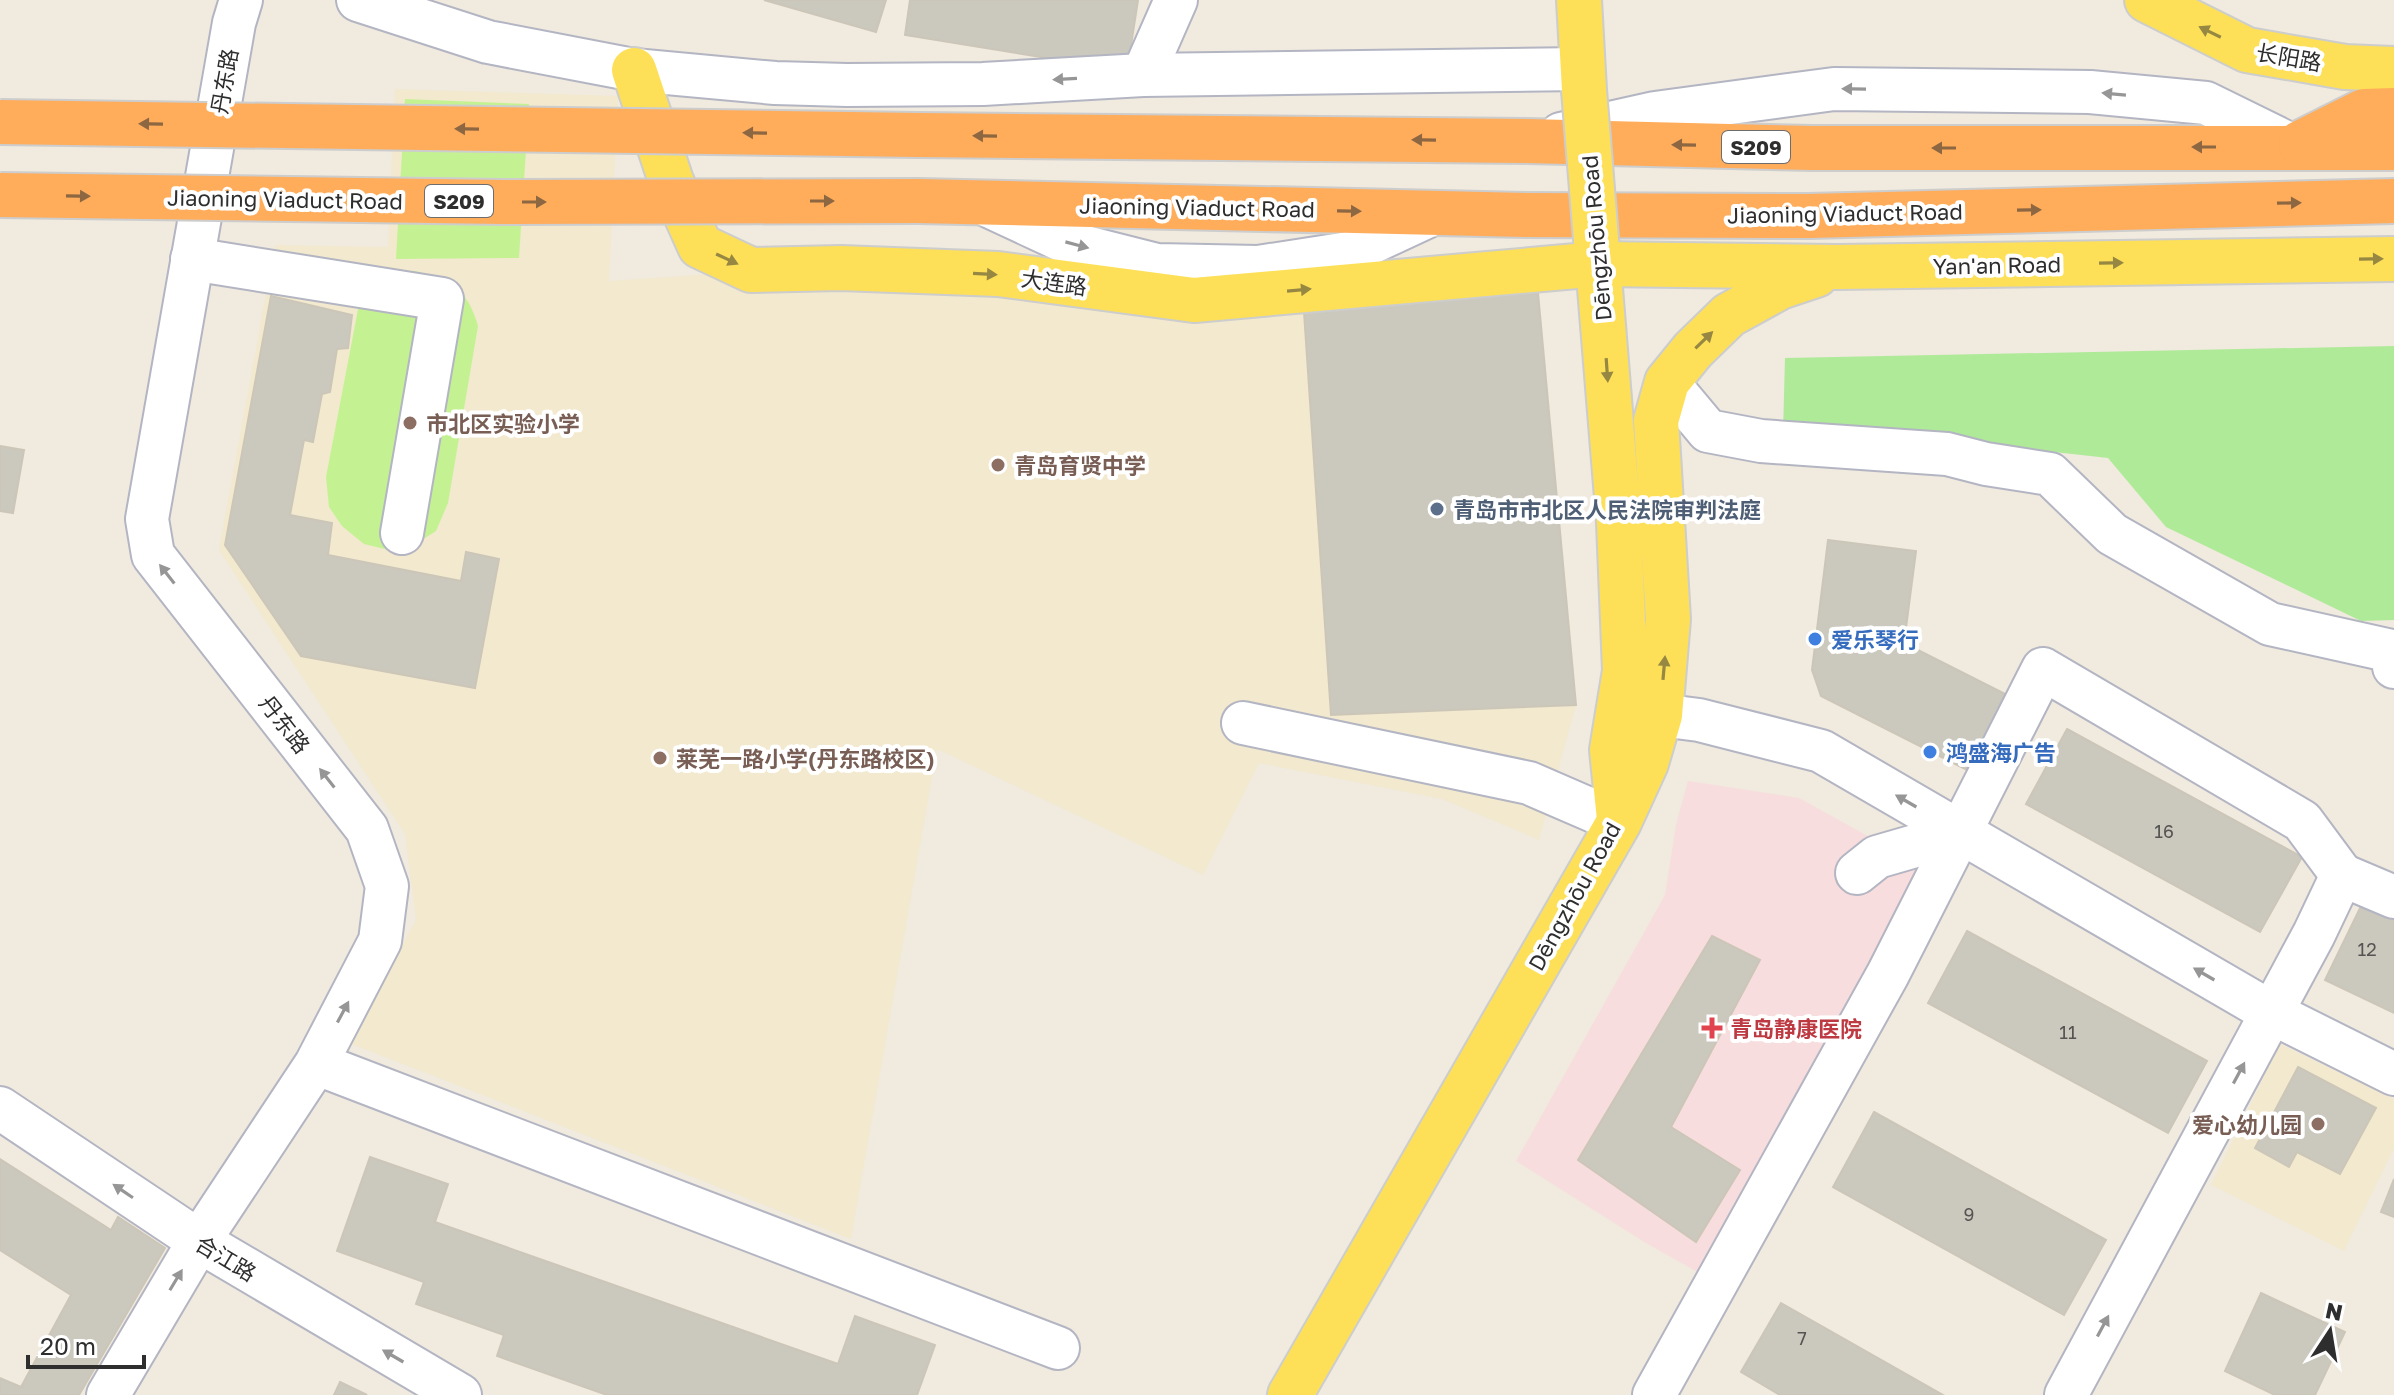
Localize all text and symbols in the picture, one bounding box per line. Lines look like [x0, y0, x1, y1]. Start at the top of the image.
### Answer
one-way arrow [2198, 25, 2221, 39]
street label: 长阳路 [2254, 38, 2324, 76]
street label: 丹东路 [205, 46, 243, 116]
one-way arrow [1052, 73, 1077, 86]
one-way arrow [1841, 83, 1866, 96]
one-way arrow [2101, 87, 2126, 100]
one-way arrow [138, 118, 163, 131]
one-way arrow [454, 122, 479, 135]
one-way arrow [742, 126, 767, 139]
one-way arrow [972, 129, 997, 142]
road number: S209 [1722, 131, 1790, 163]
one-way arrow [1411, 134, 1436, 146]
one-way arrow [1671, 139, 1696, 151]
one-way arrow [2191, 141, 2216, 153]
one-way arrow [1931, 142, 1956, 154]
street label: Dēngzhōu Road [1575, 154, 1617, 322]
street label: Jiaoning Viaduct Road [167, 183, 403, 215]
road number: S209 [425, 185, 493, 217]
one-way arrow [66, 190, 91, 202]
street label: Jiaoning Viaduct Road [1079, 191, 1315, 223]
one-way arrow [810, 195, 835, 207]
one-way arrow [522, 196, 547, 208]
street label: Jiaoning Viaduct Road [1727, 197, 1963, 229]
one-way arrow [2277, 197, 2302, 210]
one-way arrow [2017, 204, 2042, 216]
one-way arrow [1337, 205, 1362, 217]
one-way arrow [1065, 239, 1089, 252]
street label: Yan'an Road [1933, 250, 2061, 280]
one-way arrow [716, 252, 739, 266]
one-way arrow [2359, 253, 2384, 266]
one-way arrow [2099, 257, 2124, 269]
street label: 大连路 [1019, 264, 1089, 300]
one-way arrow [973, 268, 998, 281]
one-way arrow [1287, 284, 1312, 297]
one-way arrow [1694, 331, 1713, 349]
one-way arrow [1601, 358, 1614, 383]
place label: 市北区实验小学 [426, 410, 580, 437]
marker: 市北区实验小学 [401, 414, 419, 432]
place label: 青岛育贤中学 [1014, 452, 1146, 479]
marker: 青岛育贤中学 [989, 456, 1007, 474]
place label: 青岛市市北区人民法院审判法庭 [1453, 496, 1761, 523]
marker: 青岛市市北区人民法院审判法庭 [1428, 500, 1446, 518]
one-way arrow [159, 563, 176, 584]
place label: 爱乐琴行 [1831, 626, 1919, 653]
marker: 爱乐琴行 [1806, 630, 1824, 648]
one-way arrow [1658, 655, 1671, 680]
street label: 丹东路 [254, 690, 316, 758]
place label: 鸿盛海广告 [1946, 739, 2056, 766]
marker: 鸿盛海广告 [1921, 743, 1939, 761]
place label: 莱芜一路小学(丹东路校区) [676, 745, 935, 772]
marker: 莱芜一路小学(丹东路校区) [651, 749, 669, 767]
one-way arrow [319, 768, 336, 789]
one-way arrow [1895, 794, 1918, 808]
street label: Dēngzhōu Road [1522, 817, 1626, 975]
house number: 16 [2154, 820, 2174, 842]
house number: 12 [2357, 938, 2377, 960]
one-way arrow [2193, 967, 2215, 981]
one-way arrow [336, 1000, 350, 1023]
place label: 青岛静康医院 [1730, 1015, 1862, 1042]
marker: 青岛静康医院 [1701, 1017, 1723, 1039]
house number: 11 [2059, 1021, 2077, 1043]
one-way arrow [2233, 1061, 2246, 1084]
place label: 爱心幼儿园 [2192, 1111, 2302, 1138]
marker: 爱心幼儿园 [2309, 1115, 2327, 1133]
one-way arrow [112, 1184, 134, 1199]
house number: 9 [1964, 1203, 1974, 1225]
street label: 合江路 [191, 1229, 261, 1287]
one-way arrow [169, 1269, 183, 1291]
north arrow [2290, 1291, 2370, 1371]
text: N [2323, 1296, 2345, 1326]
one-way arrow [2096, 1315, 2109, 1338]
scale bar [28, 1319, 144, 1369]
house number: 7 [1797, 1327, 1807, 1349]
text: 20 m [40, 1331, 96, 1360]
one-way arrow [382, 1349, 404, 1363]

